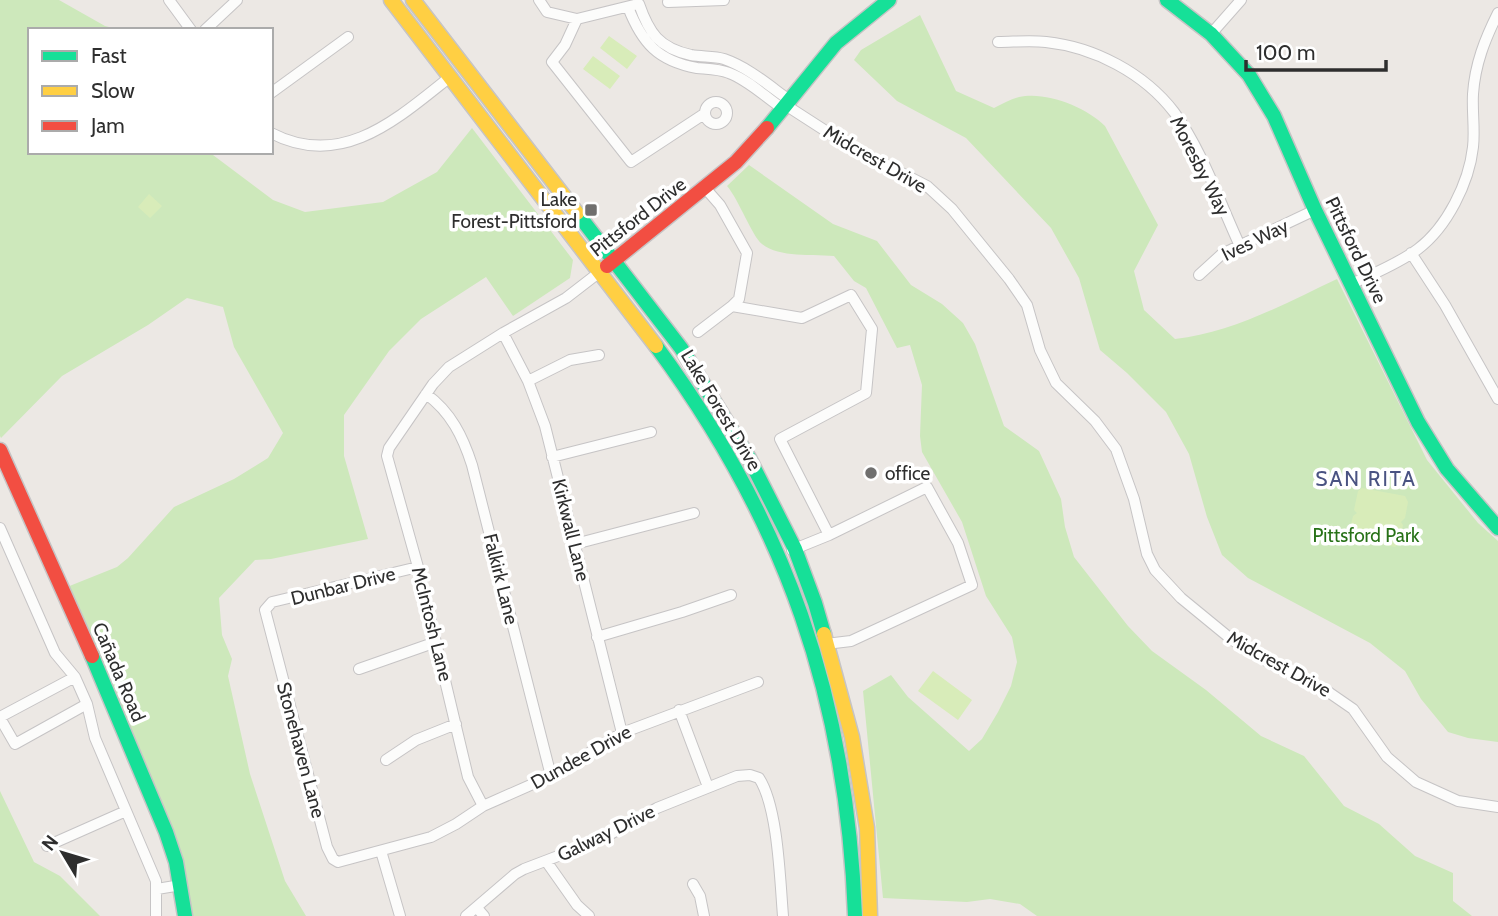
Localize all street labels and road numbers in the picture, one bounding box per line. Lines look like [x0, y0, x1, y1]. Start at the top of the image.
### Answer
street label: Moresby Way [1165, 112, 1235, 220]
street label: Midcrest Drive [819, 120, 931, 198]
street label: Pittsford Drive [586, 172, 691, 262]
street label: Pittsford Drive [1320, 193, 1392, 307]
street label: Ives Way [1218, 214, 1292, 266]
street label: Lake Forest Drive [676, 345, 766, 475]
street label: Kirkwall Lane [547, 476, 595, 584]
street label: Falkirk Lane [479, 531, 523, 627]
street label: Dunbar Drive [288, 562, 398, 610]
street label: McIntosh Lane [407, 564, 457, 684]
street label: Cañada Road [88, 619, 150, 725]
street label: Midcrest Drive [1223, 626, 1335, 702]
street label: Stonehaven Lane [272, 679, 330, 821]
street label: Dundee Drive [527, 720, 635, 794]
street label: Galway Drive [554, 799, 659, 866]

